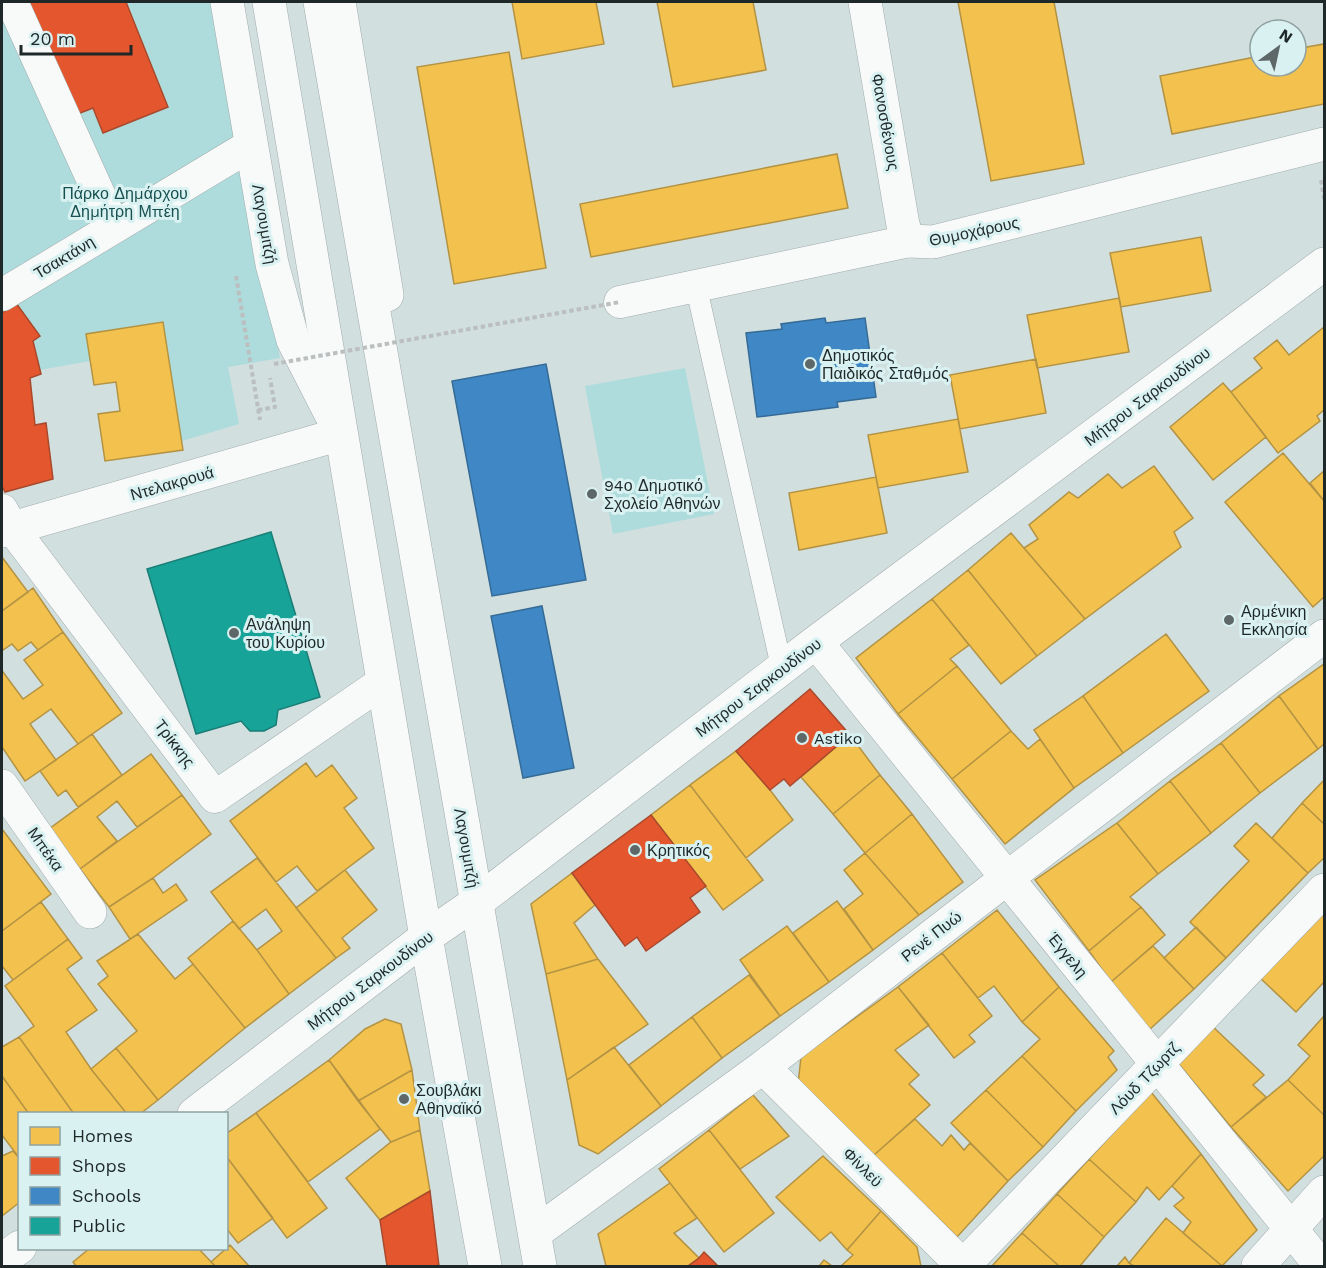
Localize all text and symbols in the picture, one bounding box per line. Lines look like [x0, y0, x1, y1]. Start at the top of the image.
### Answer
scale bar [21, 18, 130, 56]
north arrow [1248, 18, 1308, 78]
text: N [1276, 25, 1296, 47]
text: 20 m [30, 28, 75, 49]
street label: Φανοσθένους [868, 72, 903, 172]
street label: Λαγουμιτζή [248, 183, 281, 266]
park label: Πάρκο Δημάρχου Δημήτρη Μπέη [62, 184, 188, 221]
street label: Θυμοχάρους [927, 213, 1021, 250]
street label: Τσακτάνη [30, 232, 98, 283]
street label: Μήτρου Σαρκουδίνου [1081, 343, 1214, 450]
place label: Δημοτικός Παιδικός Σταθμός [822, 346, 949, 383]
marker: Δημοτικός Παιδικός Σταθμός [803, 357, 817, 371]
street label: Ντελακρουά [128, 462, 216, 504]
place label: 94ο Δημοτικό Σχολείο Αθηνών [604, 476, 720, 513]
marker: 94ο Δημοτικό Σχολείο Αθηνών [585, 487, 599, 501]
place label: Αρμένικη Εκκλησία [1241, 602, 1307, 639]
marker: Αρμένικη Εκκλησία [1222, 613, 1236, 627]
place label: Ανάληψη του Κυρίου [246, 615, 325, 652]
marker: Ανάληψη του Κυρίου [227, 626, 241, 640]
street label: Μήτρου Σαρκουδίνου [692, 634, 825, 741]
street label: Τρίκκης [150, 716, 199, 771]
place label: Astiko [814, 729, 862, 748]
marker: Astiko [795, 731, 809, 745]
street label: Λαγουμιτζή [450, 807, 483, 890]
street label: Μπέκα [24, 824, 68, 875]
place label: Κρητικός [647, 841, 710, 860]
marker: Κρητικός [628, 843, 642, 857]
street label: Ρενέ Πυώ [897, 907, 965, 966]
street label: Μήτρου Σαρκουδίνου [304, 927, 437, 1034]
street label: Έγγελη [1043, 928, 1092, 982]
street label: Λόυδ Τζωρτζ [1105, 1038, 1183, 1118]
place label: Σουβλάκι Αθηναϊκό [416, 1081, 482, 1118]
marker: Σουβλάκι Αθηναϊκό [397, 1092, 411, 1106]
legend [18, 1112, 228, 1250]
text: Homes [72, 1125, 133, 1146]
street label: Φίνλεϋ [839, 1144, 886, 1191]
text: Shops [72, 1155, 126, 1176]
text: Schools [72, 1185, 141, 1206]
text: Public [72, 1215, 126, 1236]

